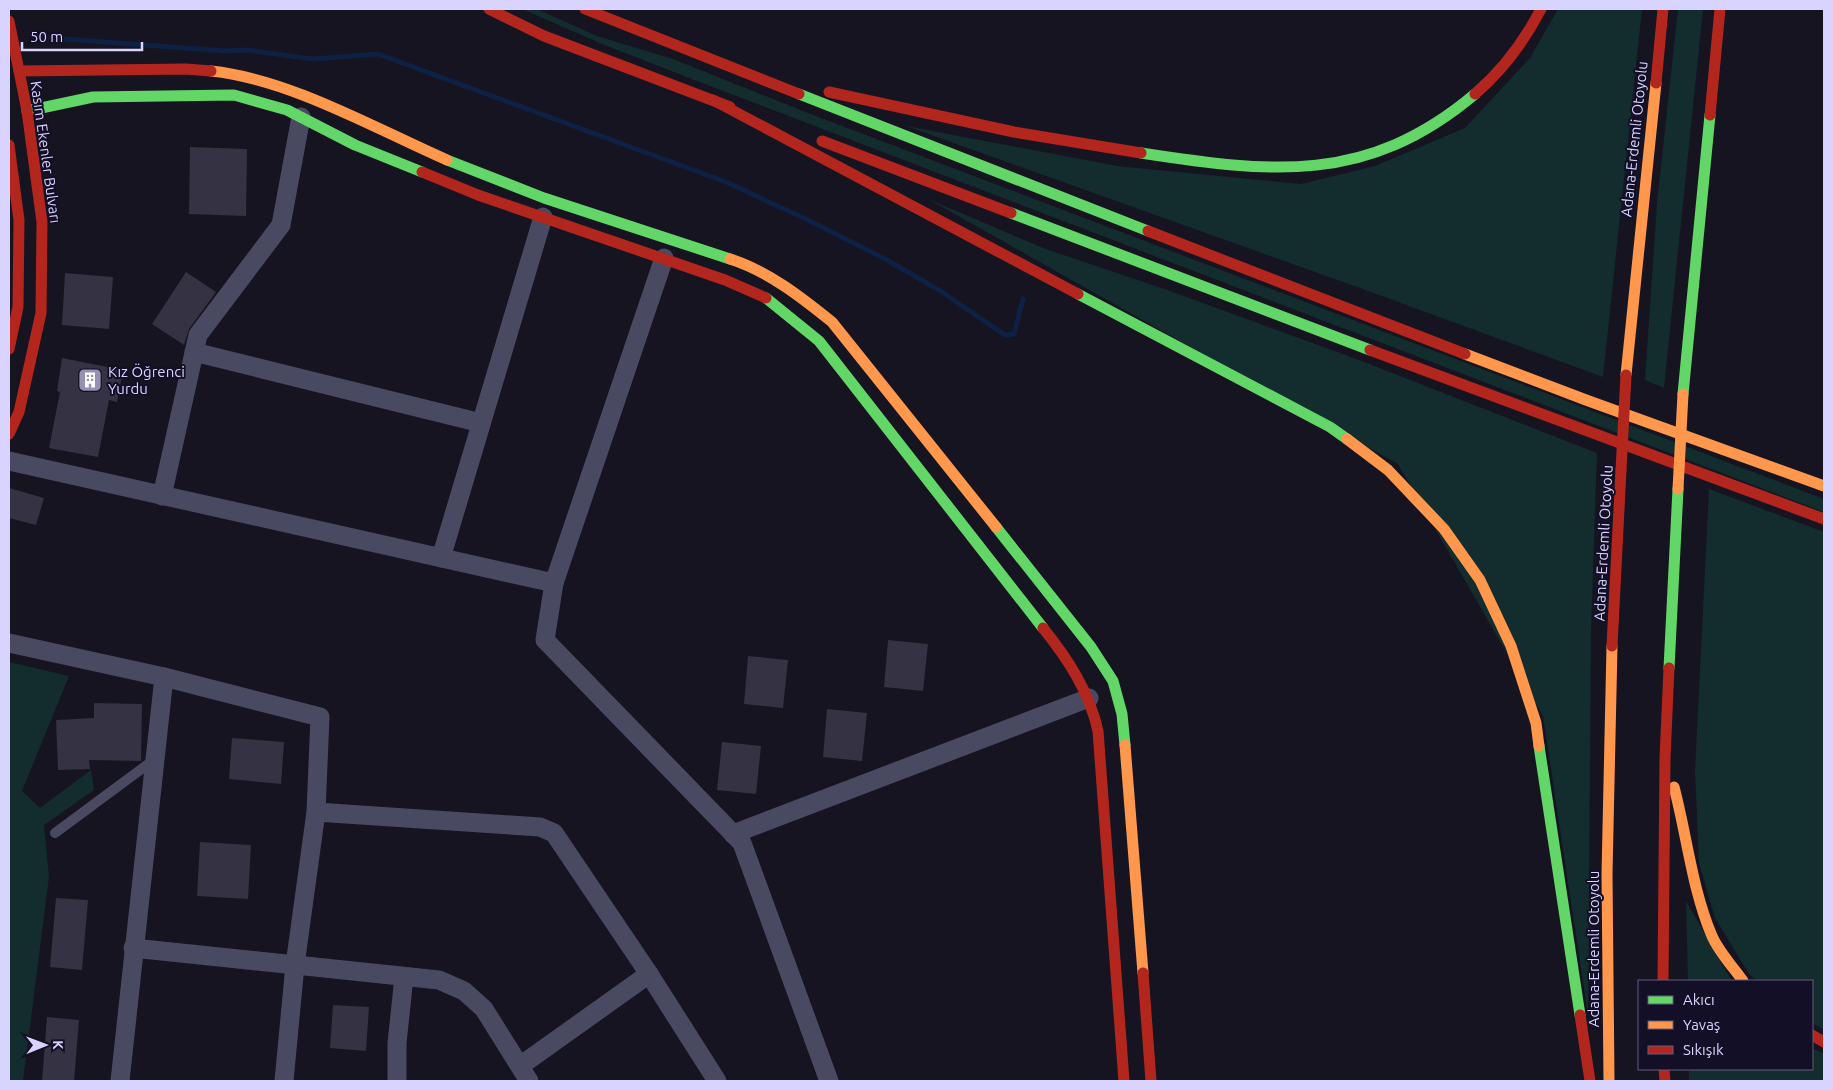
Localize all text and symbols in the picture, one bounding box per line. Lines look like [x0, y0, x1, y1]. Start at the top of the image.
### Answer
scale bar [22, 20, 142, 52]
text: 50 m [30, 28, 63, 45]
street label: Adana-Erdemli Otoyolu [1617, 60, 1651, 218]
street label: Kasım Ekenler Bulvarı [28, 80, 64, 224]
place label: Kız Öğrenci Yurdu [108, 363, 185, 397]
building icon: Kız Öğrenci Yurdu [77, 367, 103, 393]
street label: Adana-Erdemli Otoyolu [1590, 464, 1616, 622]
street label: Adana-Erdemli Otoyolu [1585, 871, 1602, 1027]
legend [1638, 980, 1813, 1070]
text: Akıcı [1683, 991, 1715, 1008]
text: Yavaş [1683, 1016, 1720, 1033]
north arrow [20, 1020, 70, 1070]
text: K [50, 1040, 66, 1050]
text: Sıkışık [1683, 1041, 1724, 1058]

